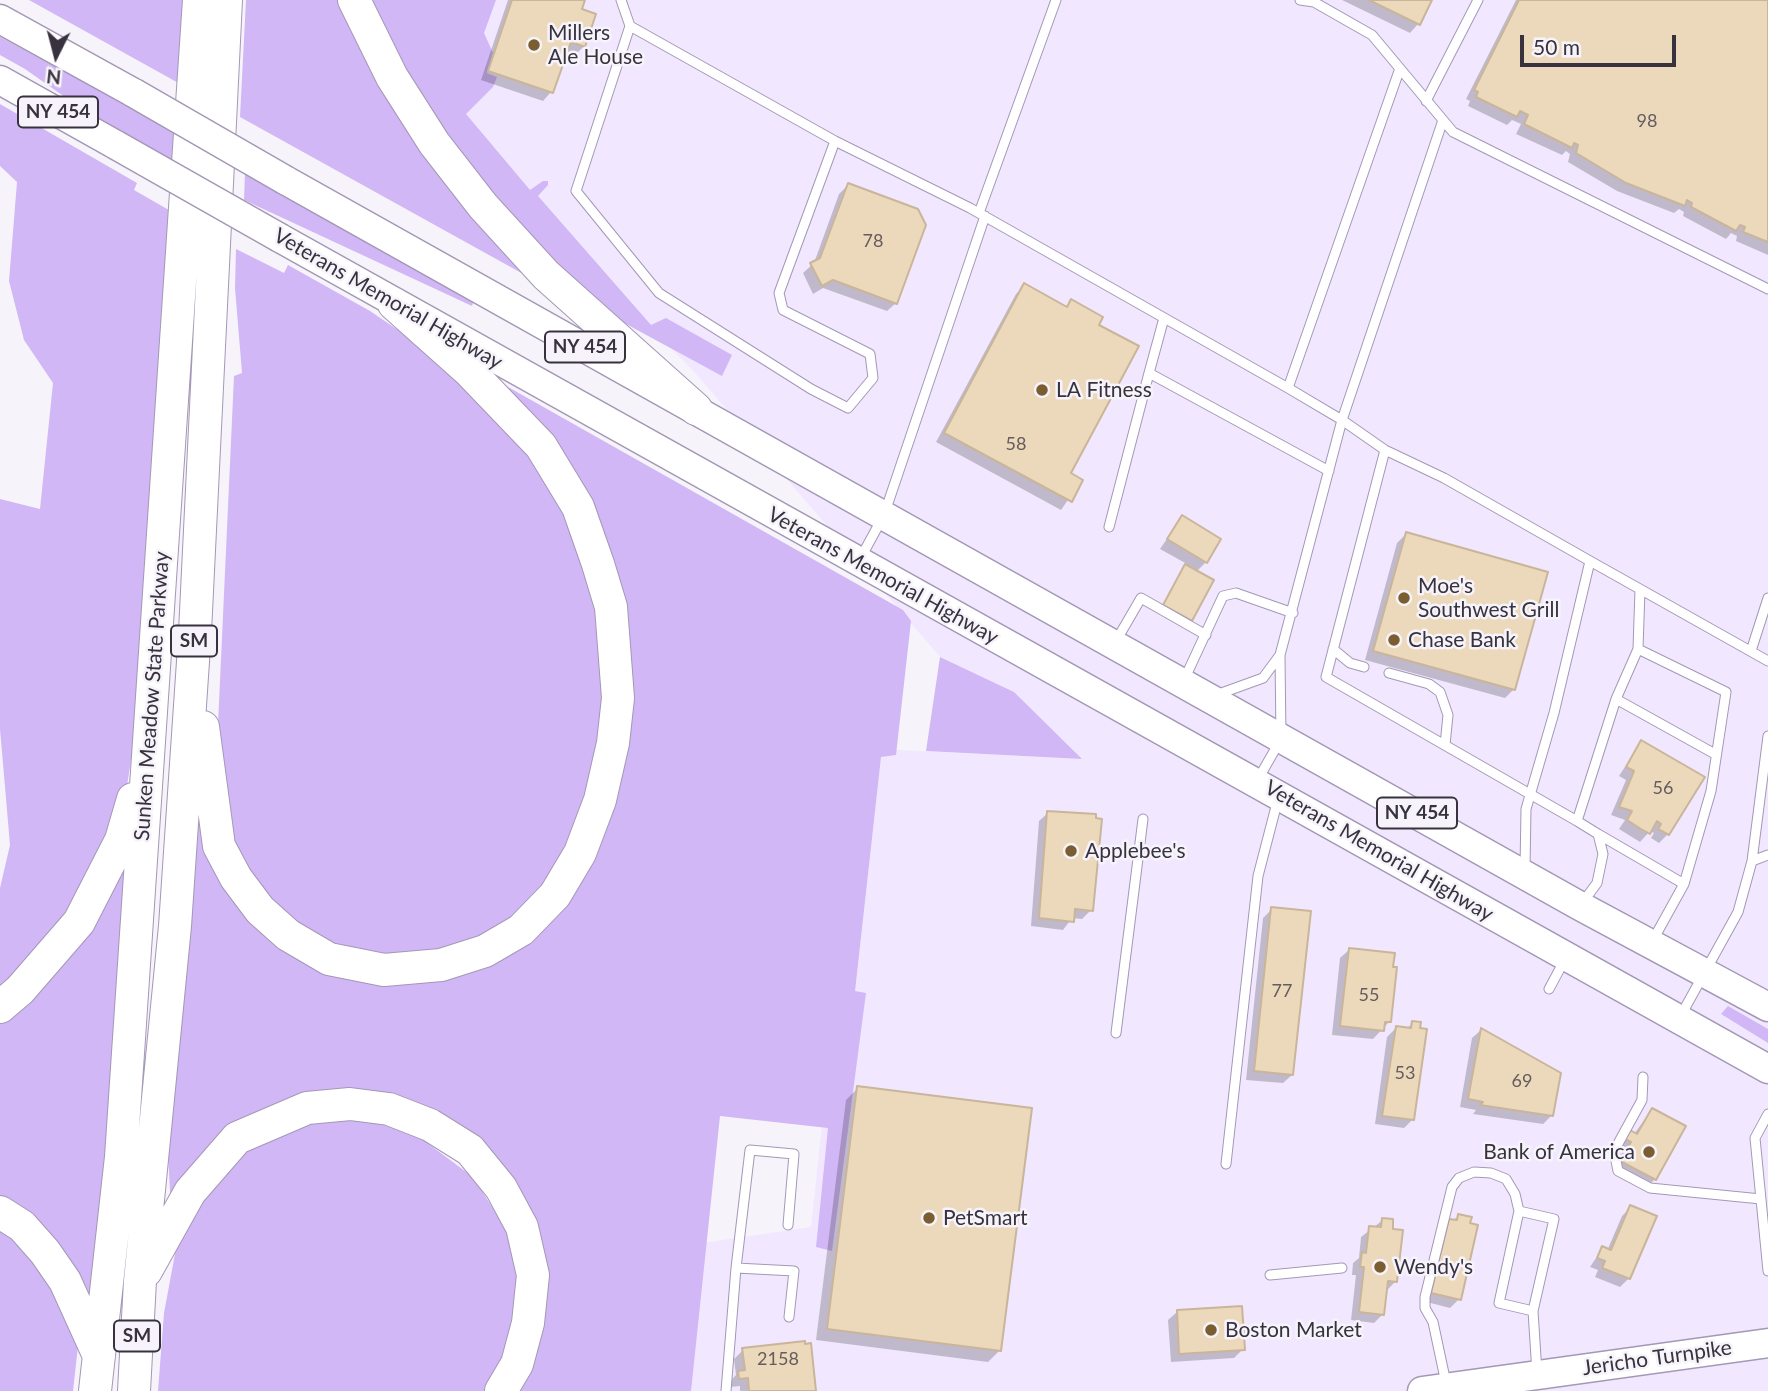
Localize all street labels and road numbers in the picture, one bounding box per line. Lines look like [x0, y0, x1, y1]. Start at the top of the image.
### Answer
road number: NY 454 [18, 96, 98, 128]
street label: Veterans Memorial Highway [269, 223, 507, 375]
road number: NY 454 [545, 332, 625, 362]
street label: Veterans Memorial Highway [763, 502, 1003, 650]
street label: Sunken Meadow State Parkway [129, 550, 175, 842]
road number: SM [171, 626, 217, 656]
street label: Veterans Memorial Highway [1260, 775, 1498, 927]
road number: NY 454 [1377, 798, 1457, 828]
road number: SM [114, 1320, 160, 1352]
street label: Jericho Turnpike [1581, 1335, 1733, 1381]

